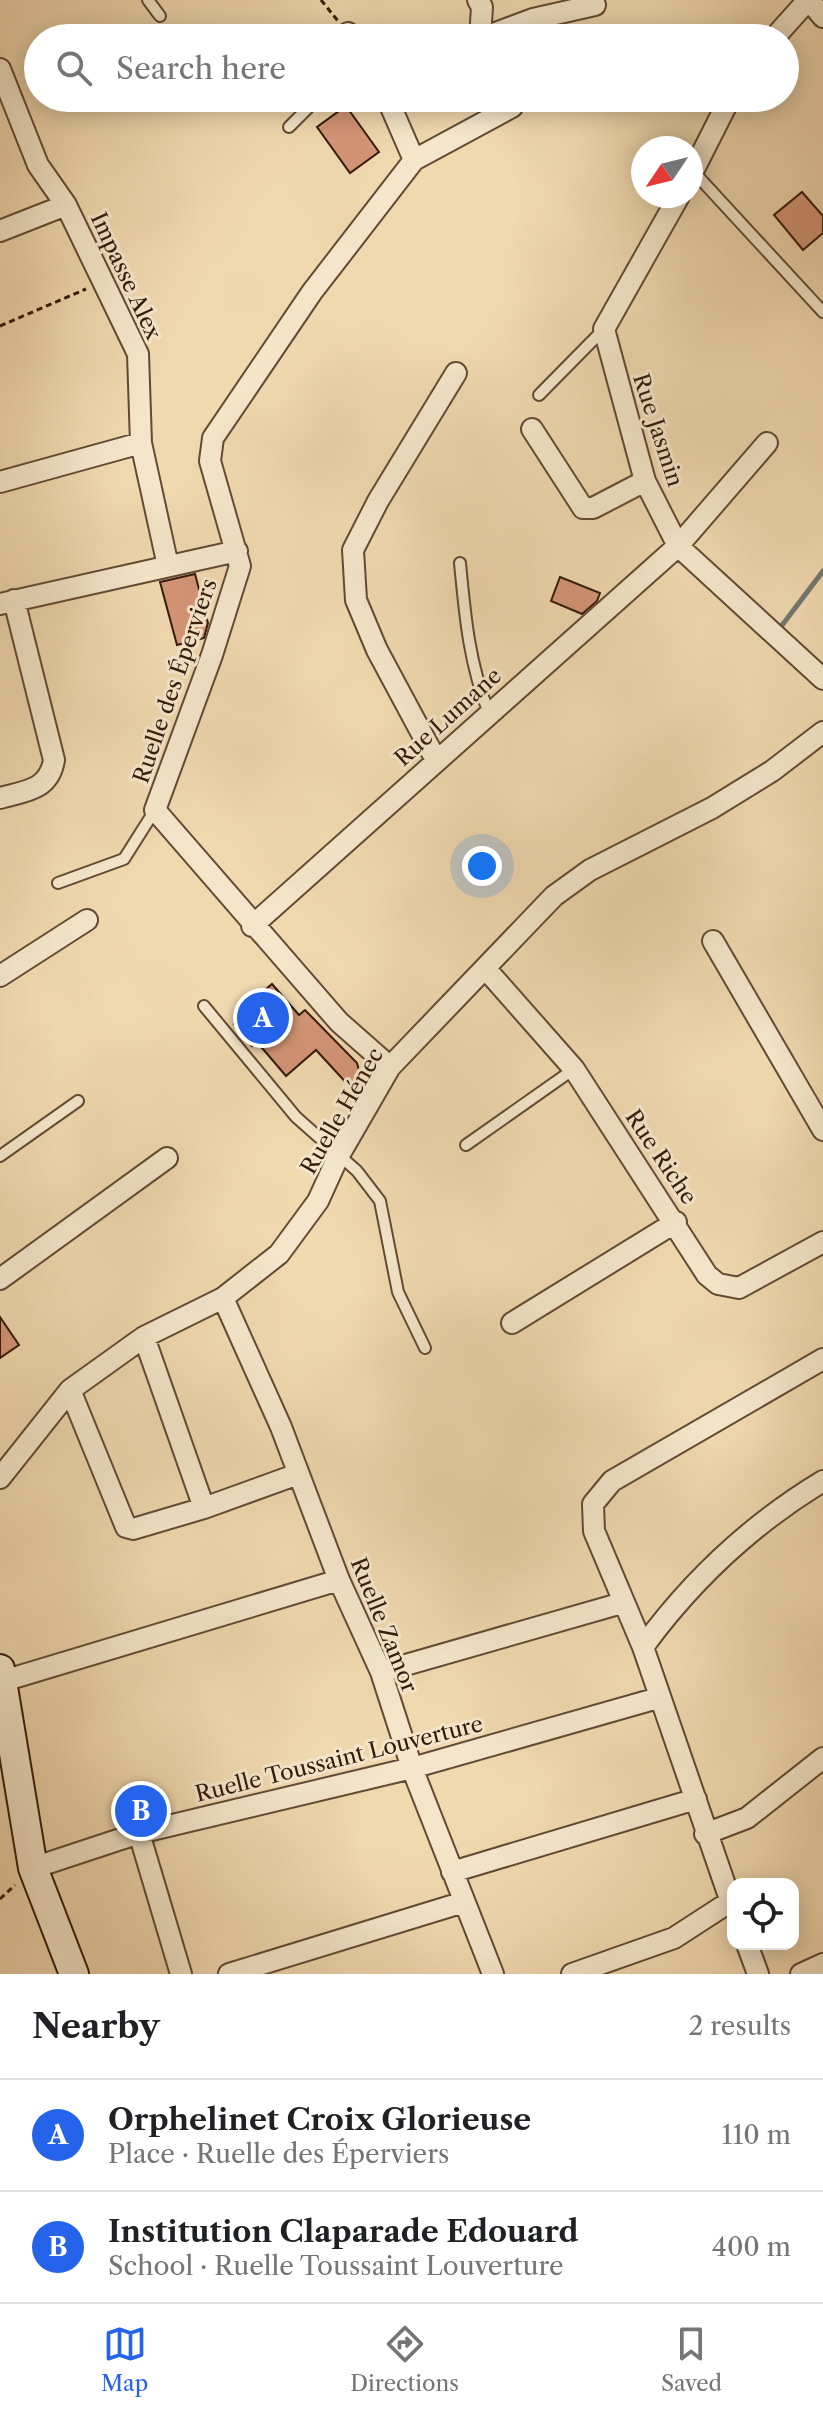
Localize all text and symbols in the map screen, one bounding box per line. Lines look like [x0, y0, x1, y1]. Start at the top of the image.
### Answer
search box [24, 24, 799, 112]
icon: search [52, 46, 96, 90]
text: Search here [116, 50, 286, 87]
north arrow [631, 136, 703, 208]
street label: Impasse Alex [85, 208, 167, 344]
street label: Rue Jasmin [627, 370, 689, 490]
street label: Ruelle des Éperviers [126, 575, 223, 787]
street label: Rue Lumane [389, 662, 507, 772]
your location [462, 846, 502, 886]
pin: A [237, 988, 289, 1048]
street label: Ruelle Hénec [295, 1043, 389, 1179]
street label: Rue Riche [620, 1105, 702, 1209]
street label: Ruelle Zamor [345, 1554, 423, 1696]
street label: Ruelle Toussaint Louverture [192, 1710, 486, 1808]
pin: B [115, 1781, 167, 1841]
map controls [727, 1878, 799, 1950]
button: locate [727, 1878, 799, 1950]
text: Nearby [32, 2005, 160, 2047]
text: 2 results [688, 2010, 791, 2042]
text: Orphelinet Croix Glorieuse [108, 2101, 531, 2138]
text: A [48, 2119, 68, 2151]
text: 110 m [722, 2119, 791, 2151]
text: Place · Ruelle des Éperviers [108, 2138, 449, 2170]
text: Institution Claparade Edouard [108, 2213, 579, 2250]
text: B [48, 2231, 68, 2263]
text: 400 m [712, 2231, 791, 2263]
text: School · Ruelle Toussaint Louverture [108, 2250, 564, 2282]
tab: Map [101, 2322, 148, 2397]
tab: Directions [350, 2322, 459, 2397]
tab: Saved [661, 2322, 722, 2397]

